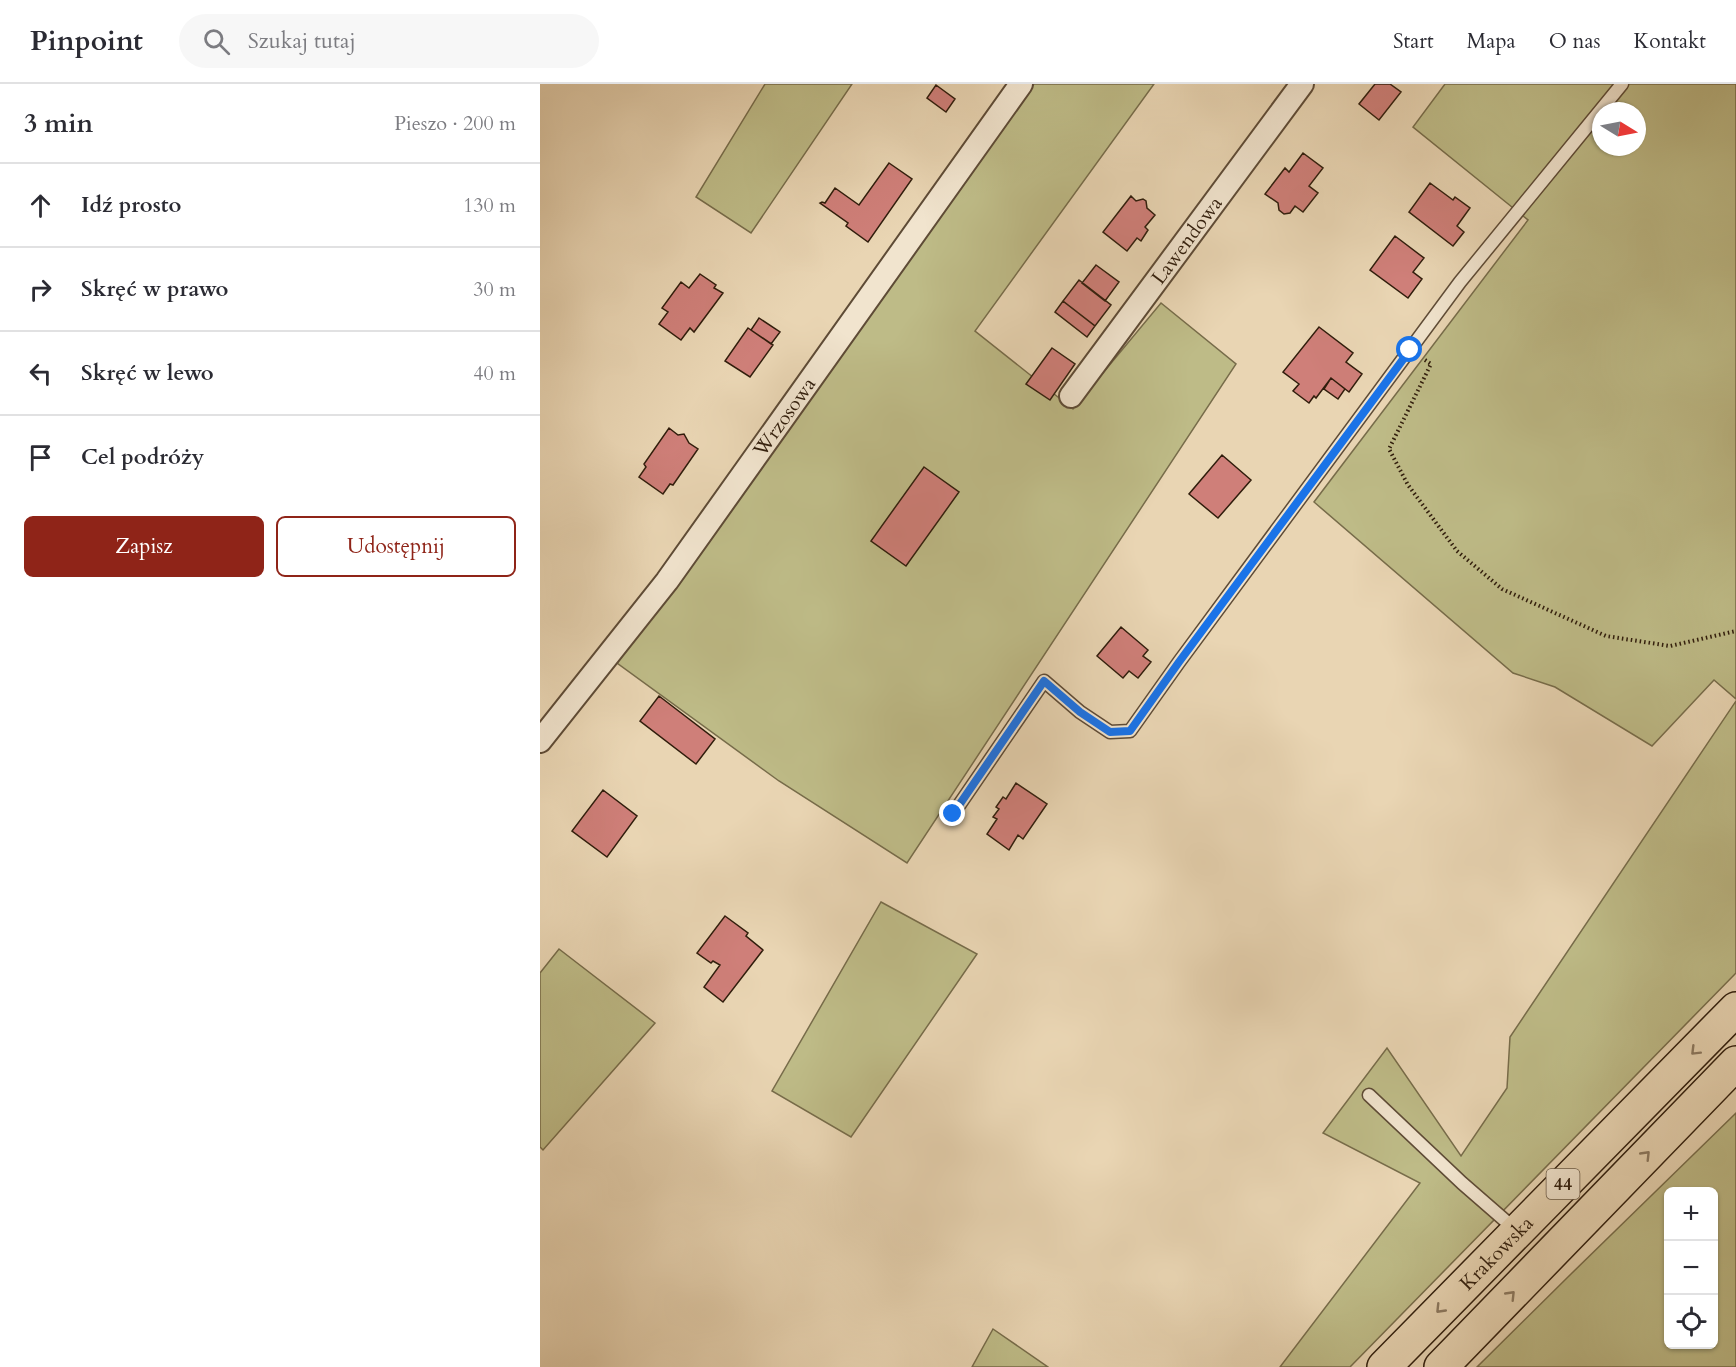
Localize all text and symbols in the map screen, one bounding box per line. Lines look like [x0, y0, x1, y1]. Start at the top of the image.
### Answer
search box [179, 14, 599, 68]
text: Pinpoint [30, 22, 143, 60]
icon: search [200, 25, 233, 58]
text: Szukaj tutaj [248, 26, 356, 56]
text: Start [1393, 27, 1434, 56]
text: Mapa [1467, 27, 1516, 56]
text: O nas [1549, 27, 1601, 56]
text: Kontakt [1634, 27, 1706, 56]
north arrow [1592, 102, 1646, 156]
text: 3 min [24, 106, 93, 141]
text: Pieszo · 200 m [394, 110, 516, 137]
icon: ahead [24, 189, 57, 222]
text: Idź prosto [81, 190, 181, 220]
street label: Lawendowa [1145, 190, 1228, 290]
text: 130 m [463, 192, 516, 219]
icon: right [24, 273, 57, 306]
text: Skręć w prawo [81, 274, 228, 304]
text: 30 m [473, 276, 516, 303]
route start [1396, 336, 1422, 362]
icon: left [24, 357, 57, 390]
text: Skręć w lewo [81, 358, 214, 388]
text: 40 m [473, 360, 516, 387]
street label: Wrzosowa [746, 371, 822, 463]
icon: arrive [24, 441, 57, 474]
text: Cel podróży [81, 442, 204, 472]
button: Zapisz [24, 516, 264, 577]
button: Udostępnij [276, 516, 516, 577]
route end [939, 800, 965, 826]
one-way arrow [1691, 1044, 1702, 1054]
one-way arrow [1639, 1151, 1650, 1162]
road number: 44 [1546, 1169, 1580, 1199]
map controls [1664, 1187, 1718, 1349]
button: + [1664, 1187, 1718, 1241]
street label: Krakowska [1453, 1210, 1539, 1296]
button: − [1664, 1241, 1718, 1295]
one-way arrow [1503, 1291, 1514, 1302]
button: locate [1664, 1295, 1718, 1349]
one-way arrow [1437, 1302, 1448, 1313]

